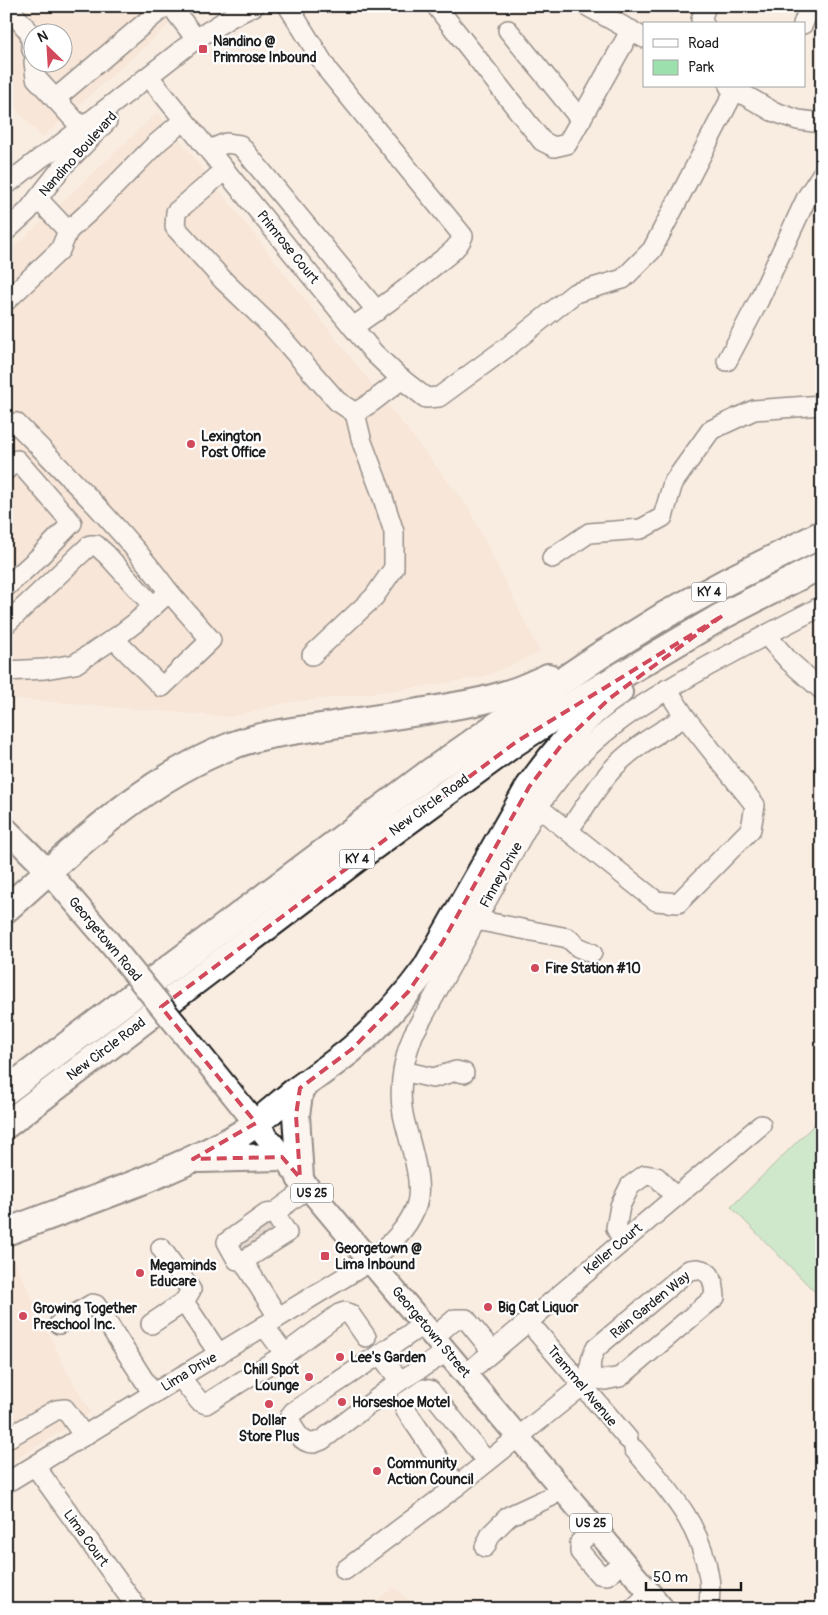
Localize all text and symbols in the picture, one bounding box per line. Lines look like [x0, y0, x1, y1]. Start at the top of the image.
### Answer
north arrow [22, 22, 72, 72]
legend [643, 22, 806, 88]
text: N [35, 27, 51, 46]
place label: Nandino @ Primrose Inbound [213, 33, 317, 66]
text: Road [688, 34, 719, 53]
marker: Nandino @ Primrose Inbound [197, 43, 209, 55]
text: Park [688, 58, 715, 77]
street label: Nandino Boulevard [35, 108, 121, 200]
street label: Primrose Court [253, 207, 323, 287]
place label: Lexington Post Office [201, 428, 267, 461]
marker: Lexington Post Office [185, 438, 197, 450]
road number: KY 4 [692, 582, 726, 602]
street label: New Circle Road [386, 770, 472, 840]
street label: Finney Drive [476, 839, 526, 911]
road number: KY 4 [340, 850, 374, 869]
street label: Georgetown Road [65, 893, 145, 985]
place label: Fire Station #10 [545, 960, 641, 977]
marker: Fire Station #10 [529, 962, 541, 974]
street label: New Circle Road [63, 1014, 149, 1084]
road number: US 25 [291, 1184, 333, 1202]
street label: Keller Court [580, 1220, 646, 1278]
place label: Georgetown @ Lima Inbound [335, 1240, 422, 1273]
marker: Georgetown @ Lima Inbound [319, 1250, 331, 1262]
place label: Megaminds Educare [150, 1257, 217, 1290]
marker: Megaminds Educare [134, 1267, 146, 1279]
street label: Rain Garden Way [607, 1268, 693, 1342]
street label: Georgetown Street [388, 1283, 474, 1381]
place label: Big Cat Liquor [498, 1299, 579, 1316]
place label: Growing Together Preschool Inc. [33, 1300, 138, 1333]
marker: Big Cat Liquor [482, 1301, 494, 1313]
marker: Growing Together Preschool Inc. [17, 1310, 29, 1322]
street label: Trammel Avenue [543, 1342, 621, 1430]
street label: Lima Drive [158, 1349, 220, 1395]
place label: Lee's Garden [350, 1349, 426, 1366]
marker: Lee's Garden [334, 1351, 346, 1363]
place label: Chill Spot Lounge [244, 1361, 300, 1394]
marker: Chill Spot Lounge [303, 1371, 315, 1383]
place label: Horseshoe Motel [352, 1394, 450, 1411]
marker: Horseshoe Motel [336, 1396, 348, 1408]
marker: Dollar Store Plus [263, 1398, 275, 1410]
place label: Dollar Store Plus [239, 1412, 300, 1445]
place label: Community Action Council [387, 1455, 474, 1488]
marker: Community Action Council [371, 1465, 383, 1477]
street label: Lima Court [60, 1506, 112, 1570]
road number: US 25 [570, 1514, 612, 1532]
scale bar [646, 1560, 740, 1592]
text: 50 m [653, 1568, 688, 1587]

